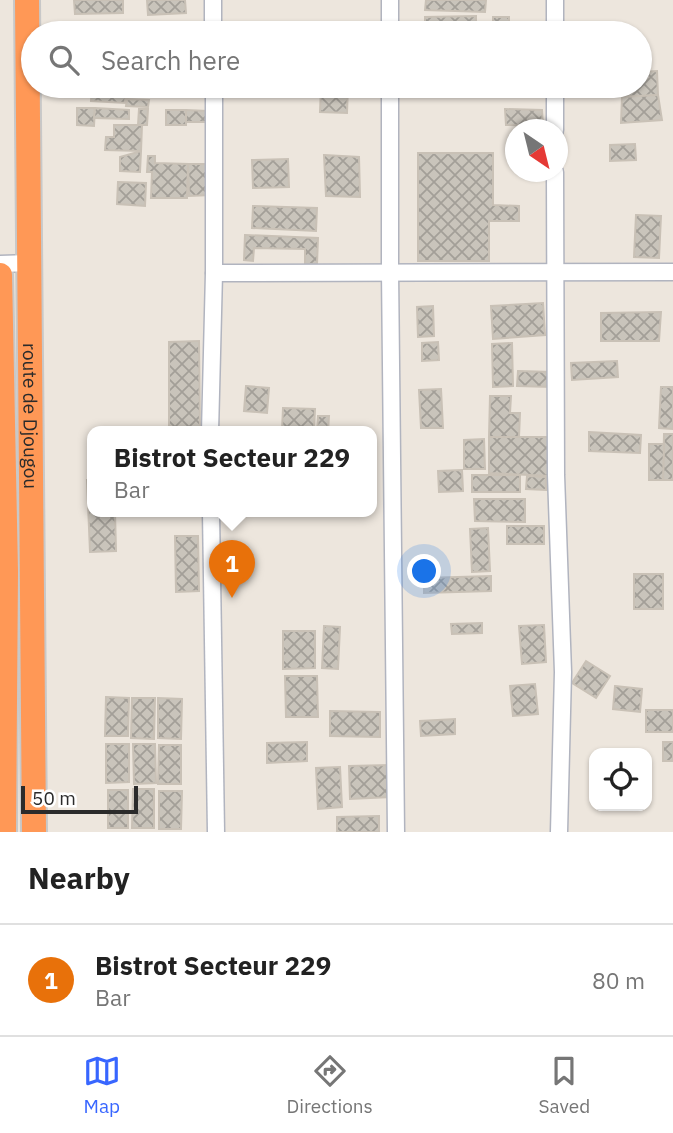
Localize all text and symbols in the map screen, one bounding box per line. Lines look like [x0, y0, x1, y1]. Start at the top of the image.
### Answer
search box [21, 21, 652, 98]
icon: search [45, 41, 83, 79]
text: Search here [101, 43, 240, 77]
north arrow [505, 119, 568, 182]
street label: route de Djougou [18, 343, 43, 489]
popup [87, 426, 377, 517]
text: Bistrot Secteur 229 [114, 440, 350, 474]
text: Bar [114, 474, 150, 504]
pin: 1 [209, 540, 255, 598]
your location [407, 554, 441, 588]
map controls [589, 748, 652, 811]
button: locate [589, 748, 652, 811]
scale bar [21, 783, 138, 815]
text: 50 m [32, 786, 76, 810]
text: Nearby [28, 858, 130, 897]
text: Bistrot Secteur 229 [95, 948, 331, 982]
text: 1 [44, 965, 58, 995]
text: 80 m [592, 965, 645, 995]
text: Bar [95, 982, 131, 1012]
tab: Map [83, 1052, 121, 1118]
tab: Directions [286, 1052, 373, 1118]
tab: Saved [539, 1052, 590, 1118]

